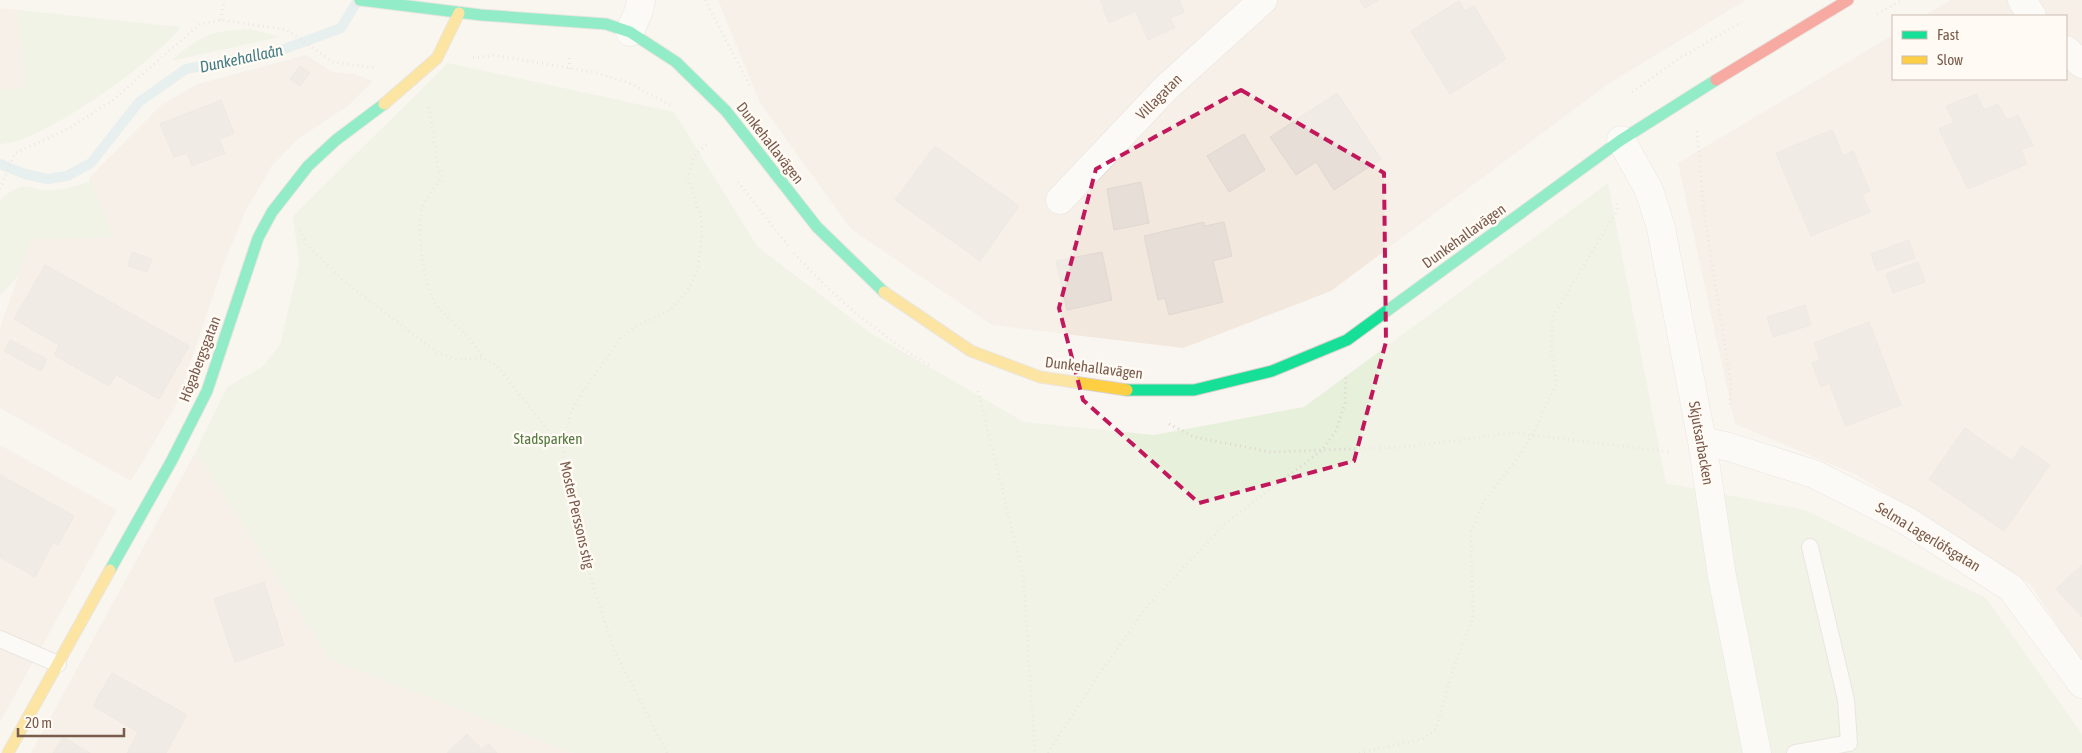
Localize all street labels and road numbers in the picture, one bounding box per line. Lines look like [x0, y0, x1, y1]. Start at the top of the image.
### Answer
street label: Villagatan [1132, 70, 1185, 123]
street label: Dunkehallavägen [733, 99, 807, 187]
street label: Dunkehallavägen [1419, 200, 1509, 271]
street label: Högabergsgatan [175, 314, 224, 404]
street label: Dunkehallavägen [1044, 353, 1144, 382]
street label: Skjutsarbacken [1686, 400, 1717, 486]
street label: Moster Perssons stig [557, 459, 598, 571]
street label: Selma Lagerlöfsgatan [1873, 499, 1984, 575]

